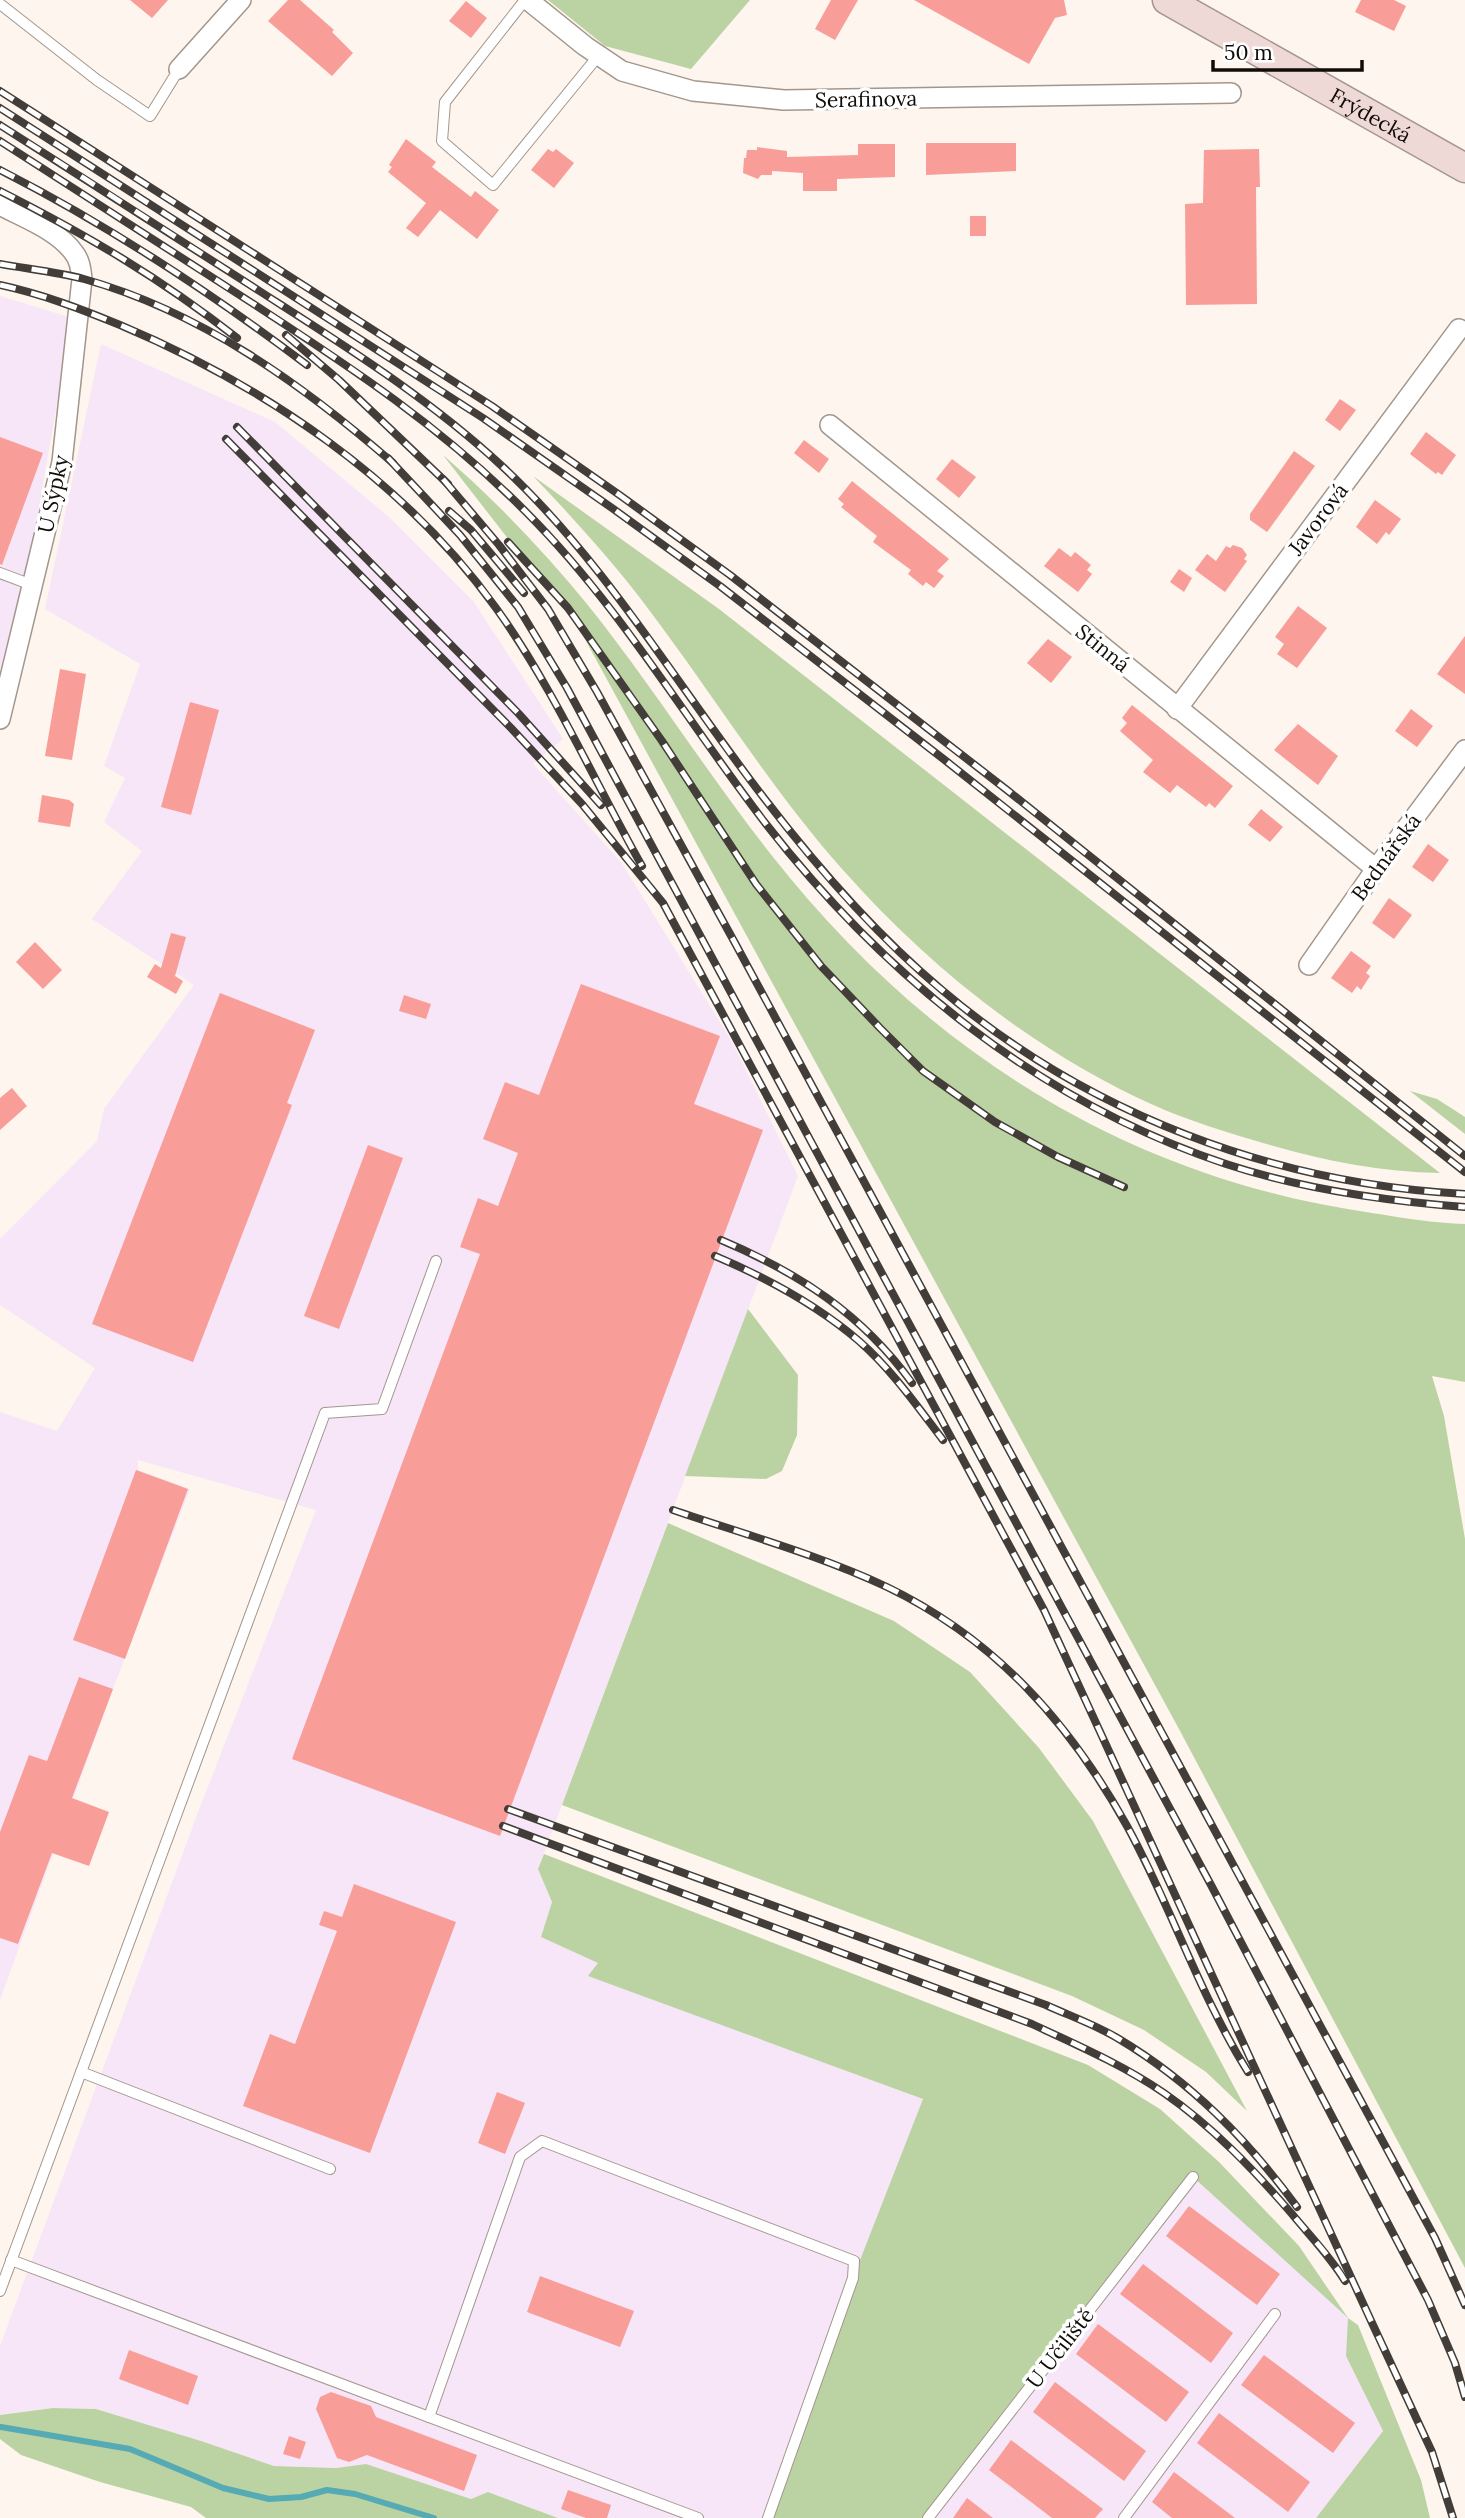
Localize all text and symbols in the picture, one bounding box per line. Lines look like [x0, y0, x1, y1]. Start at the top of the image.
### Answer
scale bar [1213, 28, 1362, 72]
text: 50 m [1224, 39, 1273, 66]
street label: Frýdecká [1326, 81, 1416, 149]
street label: Serafinova [815, 85, 918, 113]
street label: U Sýpky [32, 453, 74, 535]
street label: Javorová [1282, 478, 1354, 561]
street label: Stinná [1070, 618, 1136, 678]
street label: Bednářská [1345, 808, 1427, 906]
street label: U Učiliště [1020, 2302, 1100, 2394]

